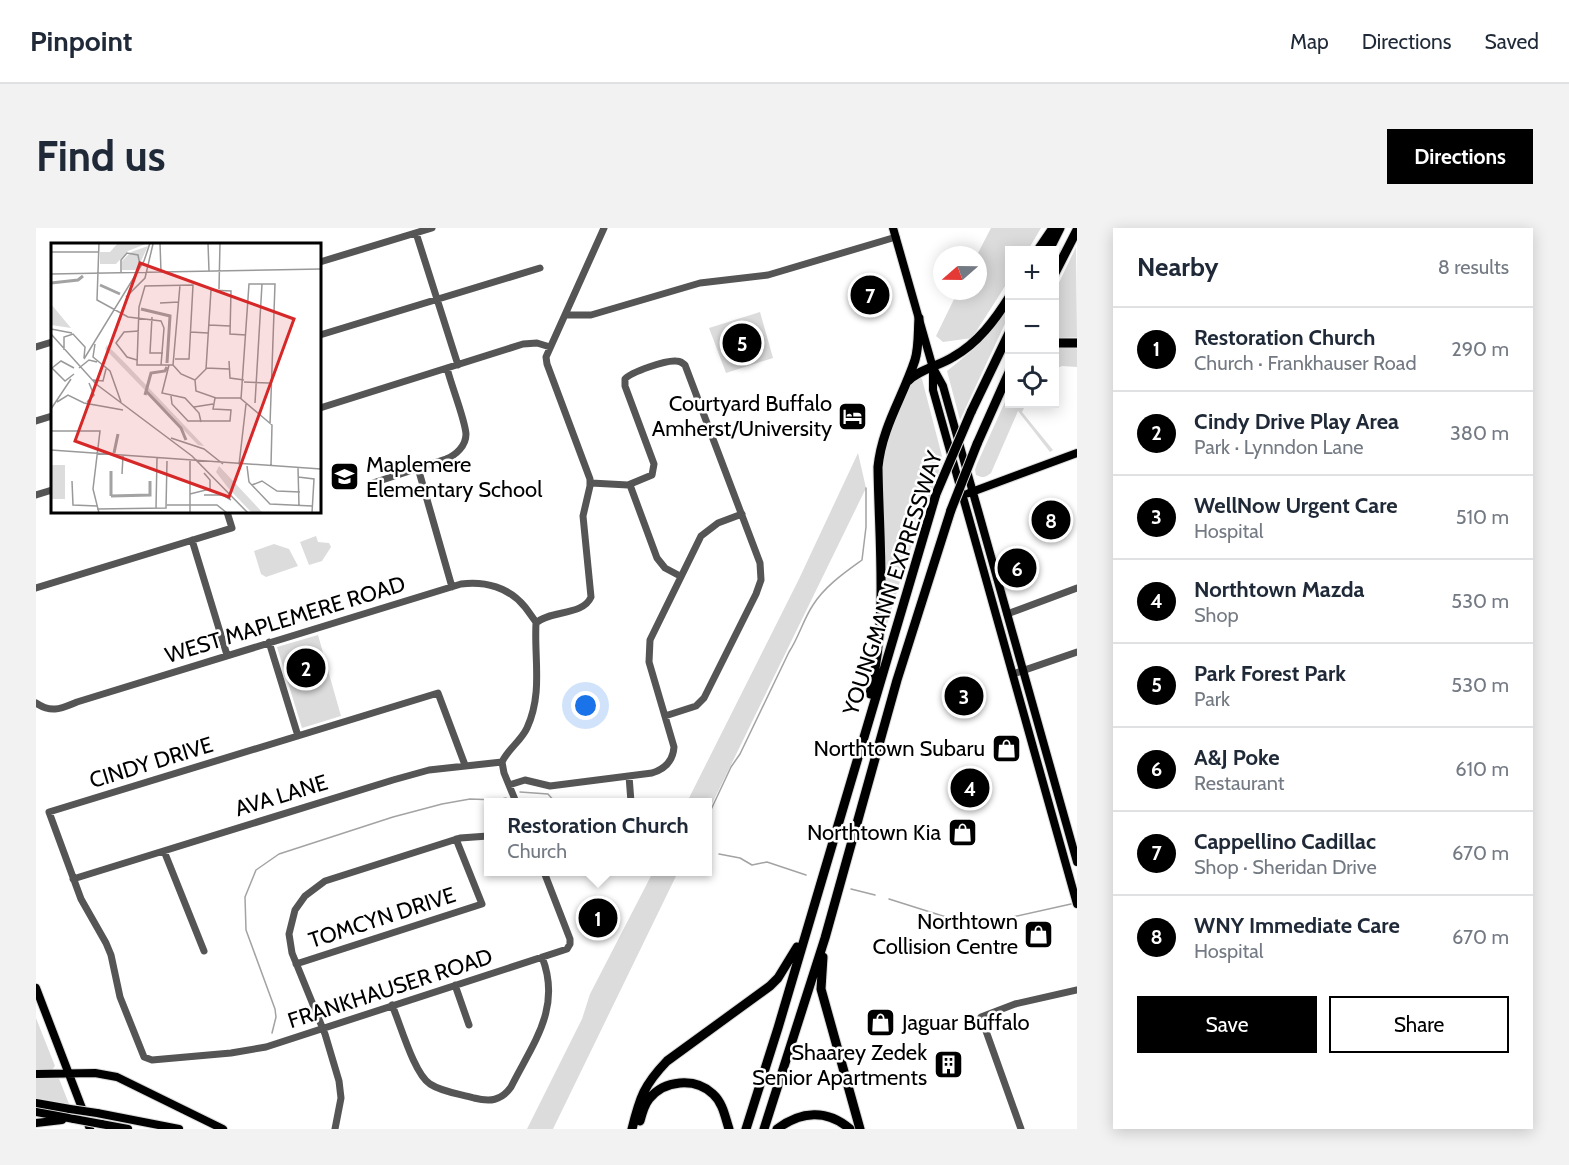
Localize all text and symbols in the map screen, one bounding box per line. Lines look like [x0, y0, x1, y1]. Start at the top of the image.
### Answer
text: Pinpoint [30, 24, 132, 58]
text: Map [1290, 29, 1329, 54]
text: Directions [1362, 29, 1451, 54]
text: Saved [1484, 29, 1539, 54]
button: Directions [1387, 129, 1533, 184]
text: Find us [36, 130, 165, 182]
inset map [51, 243, 321, 513]
north arrow [933, 246, 987, 300]
map controls [1005, 246, 1059, 408]
button: + [1005, 246, 1059, 300]
text: Nearby [1137, 251, 1218, 283]
text: 8 results [1438, 255, 1509, 279]
pin: 7 [850, 272, 890, 318]
button: − [1005, 300, 1059, 354]
pin: 5 [722, 320, 762, 366]
text: Restoration Church [1194, 324, 1375, 351]
text: 1 [1153, 337, 1160, 361]
text: 290 m [1451, 337, 1509, 361]
text: Church · Frankhauser Road [1194, 351, 1417, 375]
button: locate [1005, 354, 1059, 408]
place label: Courtyard Buffalo Amherst/University [652, 390, 832, 442]
hotel icon: Courtyard Buffalo Amherst/University [837, 400, 869, 432]
text: Cindy Drive Play Area [1194, 408, 1399, 435]
text: 2 [1151, 421, 1162, 445]
text: 380 m [1450, 421, 1509, 445]
text: Park · Lynndon Lane [1194, 435, 1364, 459]
street label: YOUNGMANN EXPRESSWAY [837, 447, 948, 720]
place label: Maplemere Elementary School [366, 451, 543, 503]
school or university icon: Maplemere Elementary School [329, 461, 361, 493]
text: WellNow Urgent Care [1194, 492, 1398, 519]
pin: 8 [1032, 498, 1070, 542]
text: 3 [1151, 505, 1162, 529]
text: 510 m [1456, 505, 1509, 529]
text: Hospital [1194, 519, 1264, 543]
pin: 6 [998, 546, 1036, 590]
street label: WEST MAPLEMERE ROAD [162, 570, 408, 669]
text: Northtown Mazda [1194, 576, 1365, 603]
text: 4 [1150, 589, 1163, 613]
text: 530 m [1451, 589, 1509, 613]
text: Shop [1194, 603, 1239, 627]
pin: 2 [286, 646, 326, 690]
text: Park Forest Park [1194, 660, 1346, 687]
text: 5 [1151, 673, 1162, 697]
text: 530 m [1451, 673, 1509, 697]
pin: 3 [944, 674, 984, 718]
text: Park [1194, 687, 1230, 711]
your location [571, 691, 600, 720]
street label: CINDY DRIVE [86, 731, 216, 794]
shop icon: Northtown Subaru [990, 732, 1022, 764]
place label: Northtown Subaru [814, 735, 985, 762]
text: A&J Poke [1194, 744, 1280, 771]
text: 6 [1151, 757, 1162, 781]
text: 610 m [1455, 757, 1509, 781]
pin: 4 [950, 766, 990, 810]
street label: AVA LANE [231, 769, 331, 822]
text: Restaurant [1194, 771, 1285, 795]
popup [484, 798, 712, 876]
text: Restoration Church [507, 812, 689, 839]
shop icon: Northtown Kia [946, 816, 978, 848]
place label: Northtown Kia [807, 819, 941, 846]
text: Cappellino Cadillac [1194, 828, 1376, 855]
text: Church [507, 839, 567, 863]
text: 7 [1151, 841, 1162, 865]
text: 670 m [1452, 841, 1509, 865]
text: Shop · Sheridan Drive [1194, 855, 1377, 879]
street label: TOMCYN DRIVE [305, 881, 459, 954]
pin: 1 [578, 896, 618, 940]
place label: Northtown Collision Centre [873, 908, 1018, 960]
text: WNY Immediate Care [1194, 912, 1400, 939]
shop icon: Northtown Collision Centre [1023, 918, 1055, 950]
text: 8 [1150, 925, 1163, 949]
text: 670 m [1452, 925, 1509, 949]
text: Hospital [1194, 939, 1264, 963]
street label: FRANKHAUSER ROAD [284, 943, 496, 1034]
button: Save [1137, 996, 1317, 1053]
button: Share [1329, 996, 1509, 1053]
shop icon: Jaguar Buffalo [865, 1006, 897, 1038]
place label: Jaguar Buffalo [901, 1009, 1030, 1036]
place label: Shaarey Zedek Senior Apartments [752, 1039, 927, 1091]
building icon: Shaarey Zedek Senior Apartments [932, 1049, 964, 1081]

